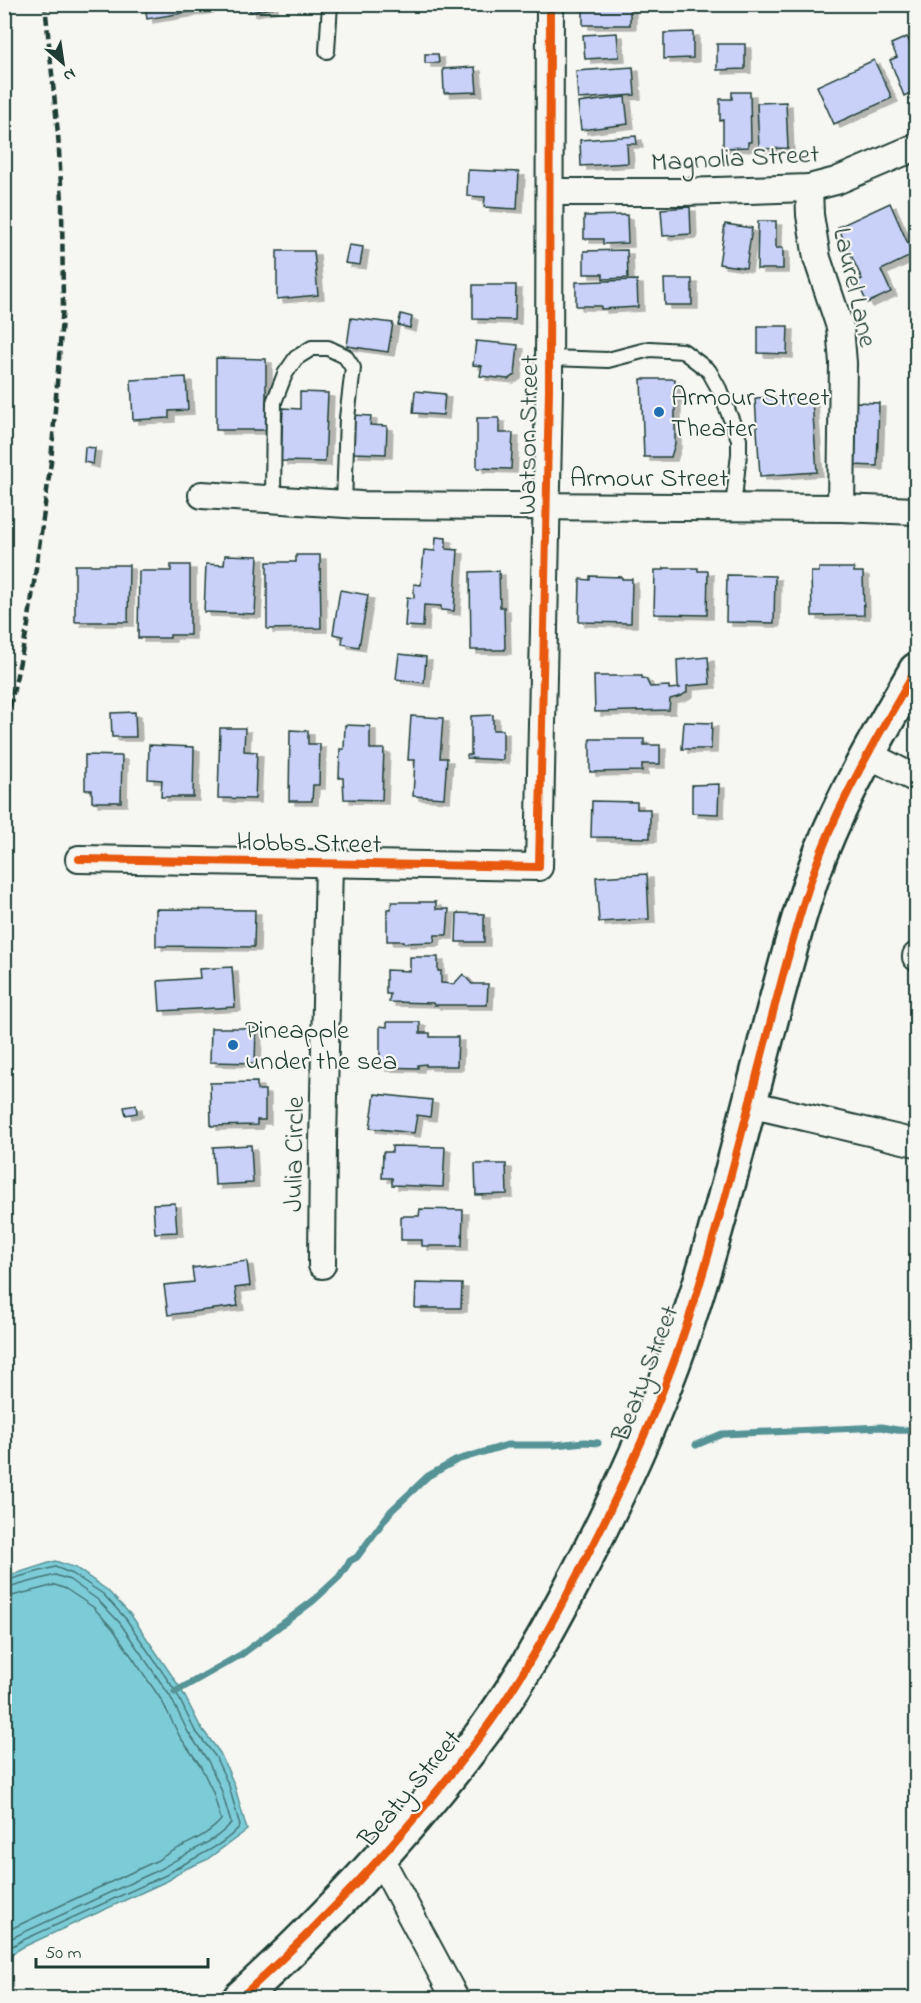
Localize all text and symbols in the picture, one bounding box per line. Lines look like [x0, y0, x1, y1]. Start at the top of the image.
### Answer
north arrow [33, 33, 93, 93]
text: N [59, 61, 80, 88]
street label: Magnolia Street [650, 136, 820, 183]
street label: Laurel Lane [821, 224, 886, 352]
street label: Watson Street [509, 354, 550, 516]
place label: Armour Street Theater [671, 379, 830, 449]
marker: Armour Street Theater [652, 405, 666, 419]
street label: Armour Street [570, 460, 728, 499]
street label: Hobbs Street [236, 824, 382, 865]
place label: Pineapple under the sea [245, 1012, 397, 1082]
marker: Pineapple under the sea [226, 1038, 240, 1052]
street label: Julia Circle [275, 1095, 316, 1212]
street label: Beaty Street [602, 1300, 690, 1449]
street label: Beaty Street [349, 1722, 472, 1858]
scale bar [36, 1931, 208, 1969]
text: 50 m [45, 1941, 82, 1967]

